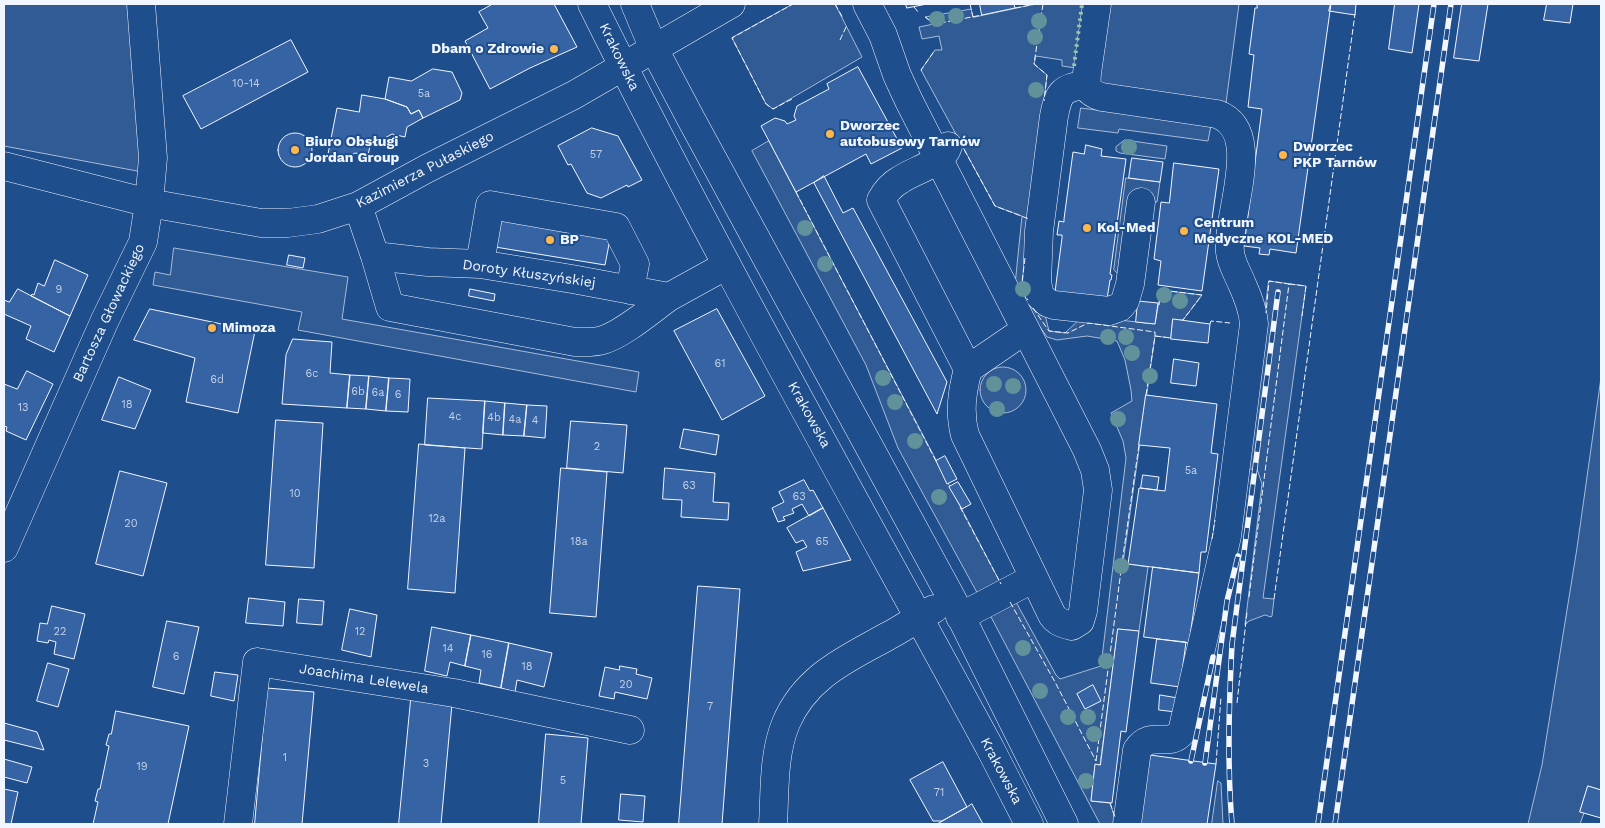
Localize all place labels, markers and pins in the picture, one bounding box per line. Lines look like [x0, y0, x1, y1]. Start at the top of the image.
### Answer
place label: Dbam o Zdrowie [431, 41, 544, 57]
marker: Dbam o Zdrowie [548, 43, 560, 55]
place label: Dworzec autobusowy Tarnów [840, 118, 980, 150]
marker: Dworzec autobusowy Tarnów [824, 128, 836, 140]
place label: Biuro Obsługi Jordan Group [305, 134, 399, 166]
place label: Dworzec PKP Tarnów [1293, 139, 1377, 172]
marker: Biuro Obsługi Jordan Group [289, 144, 301, 156]
marker: Dworzec PKP Tarnów [1277, 149, 1289, 161]
place label: Centrum Medyczne KOL-MED [1194, 215, 1333, 248]
place label: Kol-Med [1097, 220, 1155, 236]
marker: Kol-Med [1081, 222, 1093, 234]
marker: Centrum Medyczne KOL-MED [1178, 225, 1190, 237]
place label: BP [560, 232, 579, 248]
marker: BP [544, 234, 556, 246]
place label: Mimoza [222, 320, 276, 336]
marker: Mimoza [206, 322, 218, 334]

